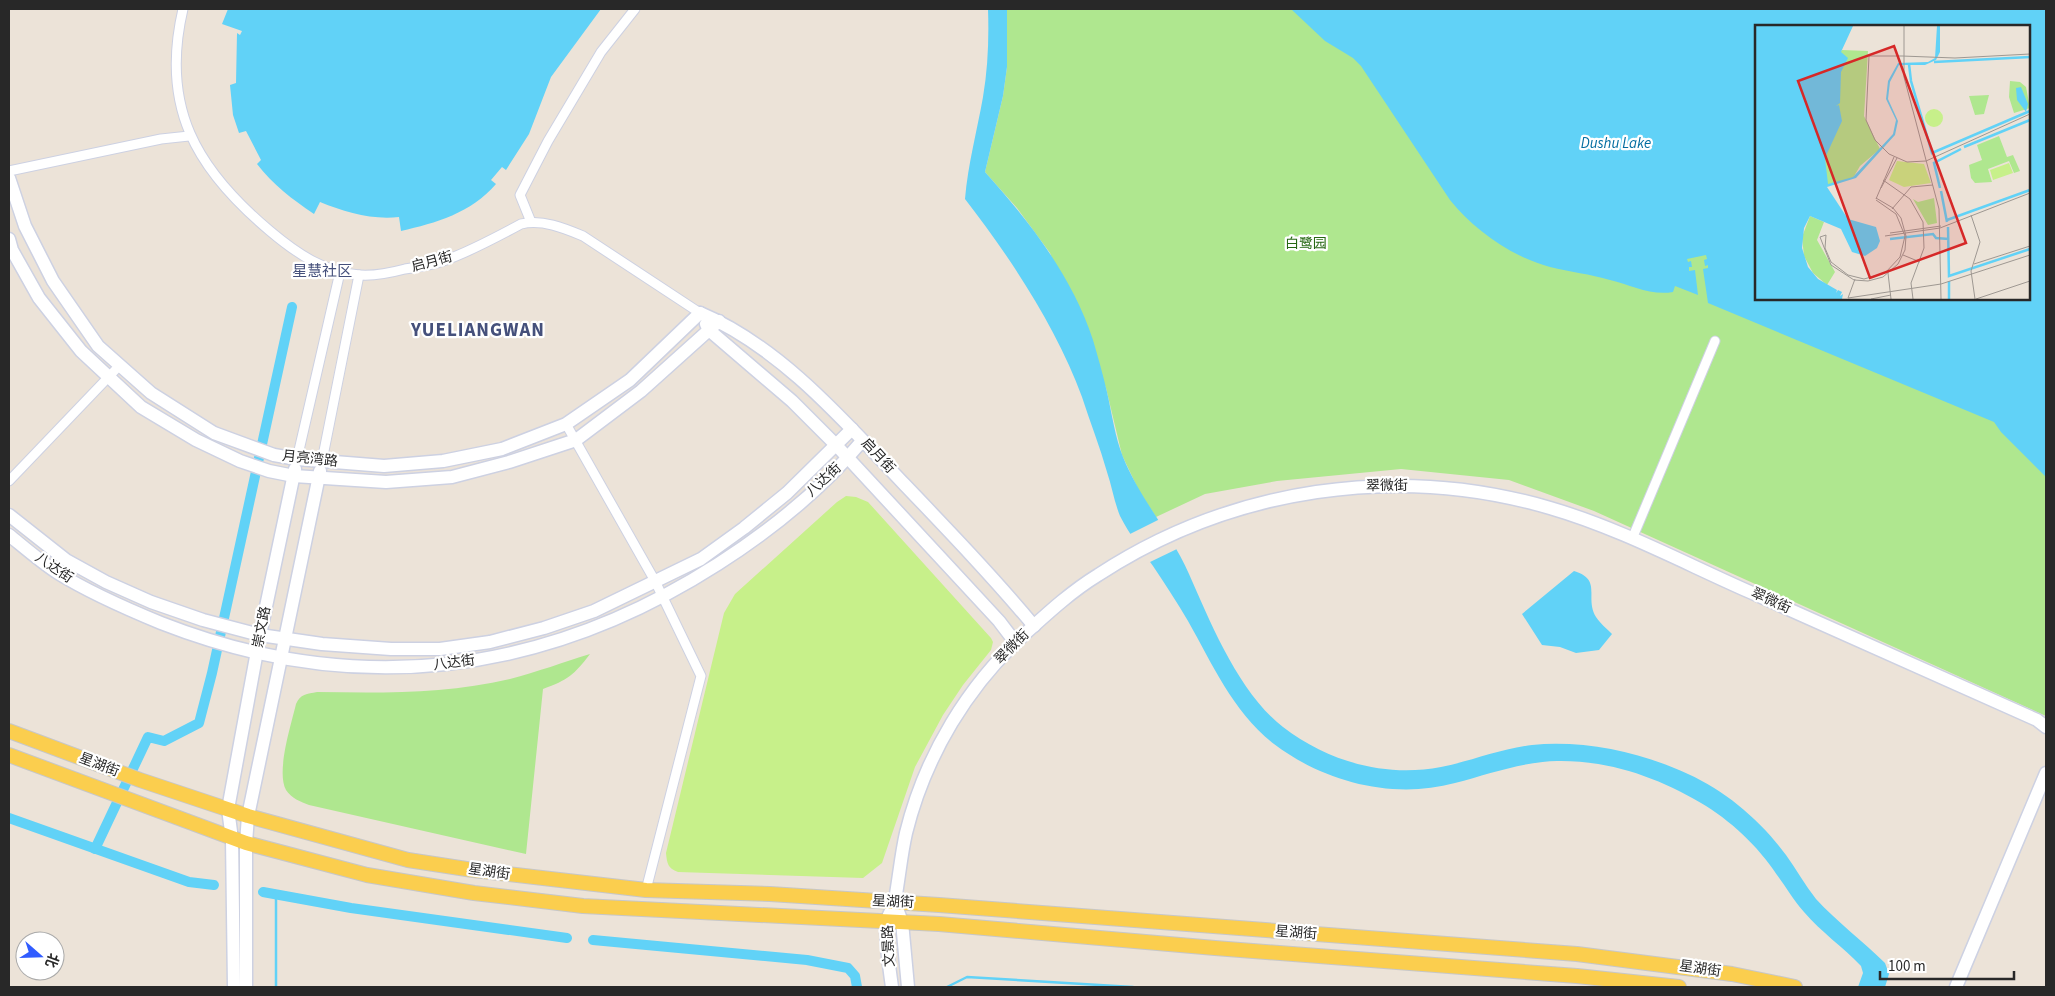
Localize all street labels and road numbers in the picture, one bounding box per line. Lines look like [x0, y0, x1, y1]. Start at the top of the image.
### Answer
street label: 启月街 [409, 247, 455, 277]
street label: 启月街 [856, 434, 900, 478]
street label: 月亮湾路 [281, 446, 339, 472]
street label: 八达街 [802, 458, 846, 502]
street label: 翠微街 [1366, 476, 1408, 496]
street label: 八达街 [31, 548, 77, 588]
street label: 翠微街 [1748, 583, 1794, 619]
street label: 崇文路 [248, 604, 276, 650]
street label: 翠微街 [990, 625, 1034, 669]
street label: 八达街 [432, 651, 476, 675]
street label: 星湖街 [76, 748, 122, 782]
street label: 星湖街 [467, 859, 511, 885]
street label: 星湖街 [872, 891, 914, 913]
street label: 星湖街 [1274, 922, 1318, 944]
street label: 文景路 [878, 925, 900, 967]
street label: 星湖街 [1678, 956, 1722, 982]

